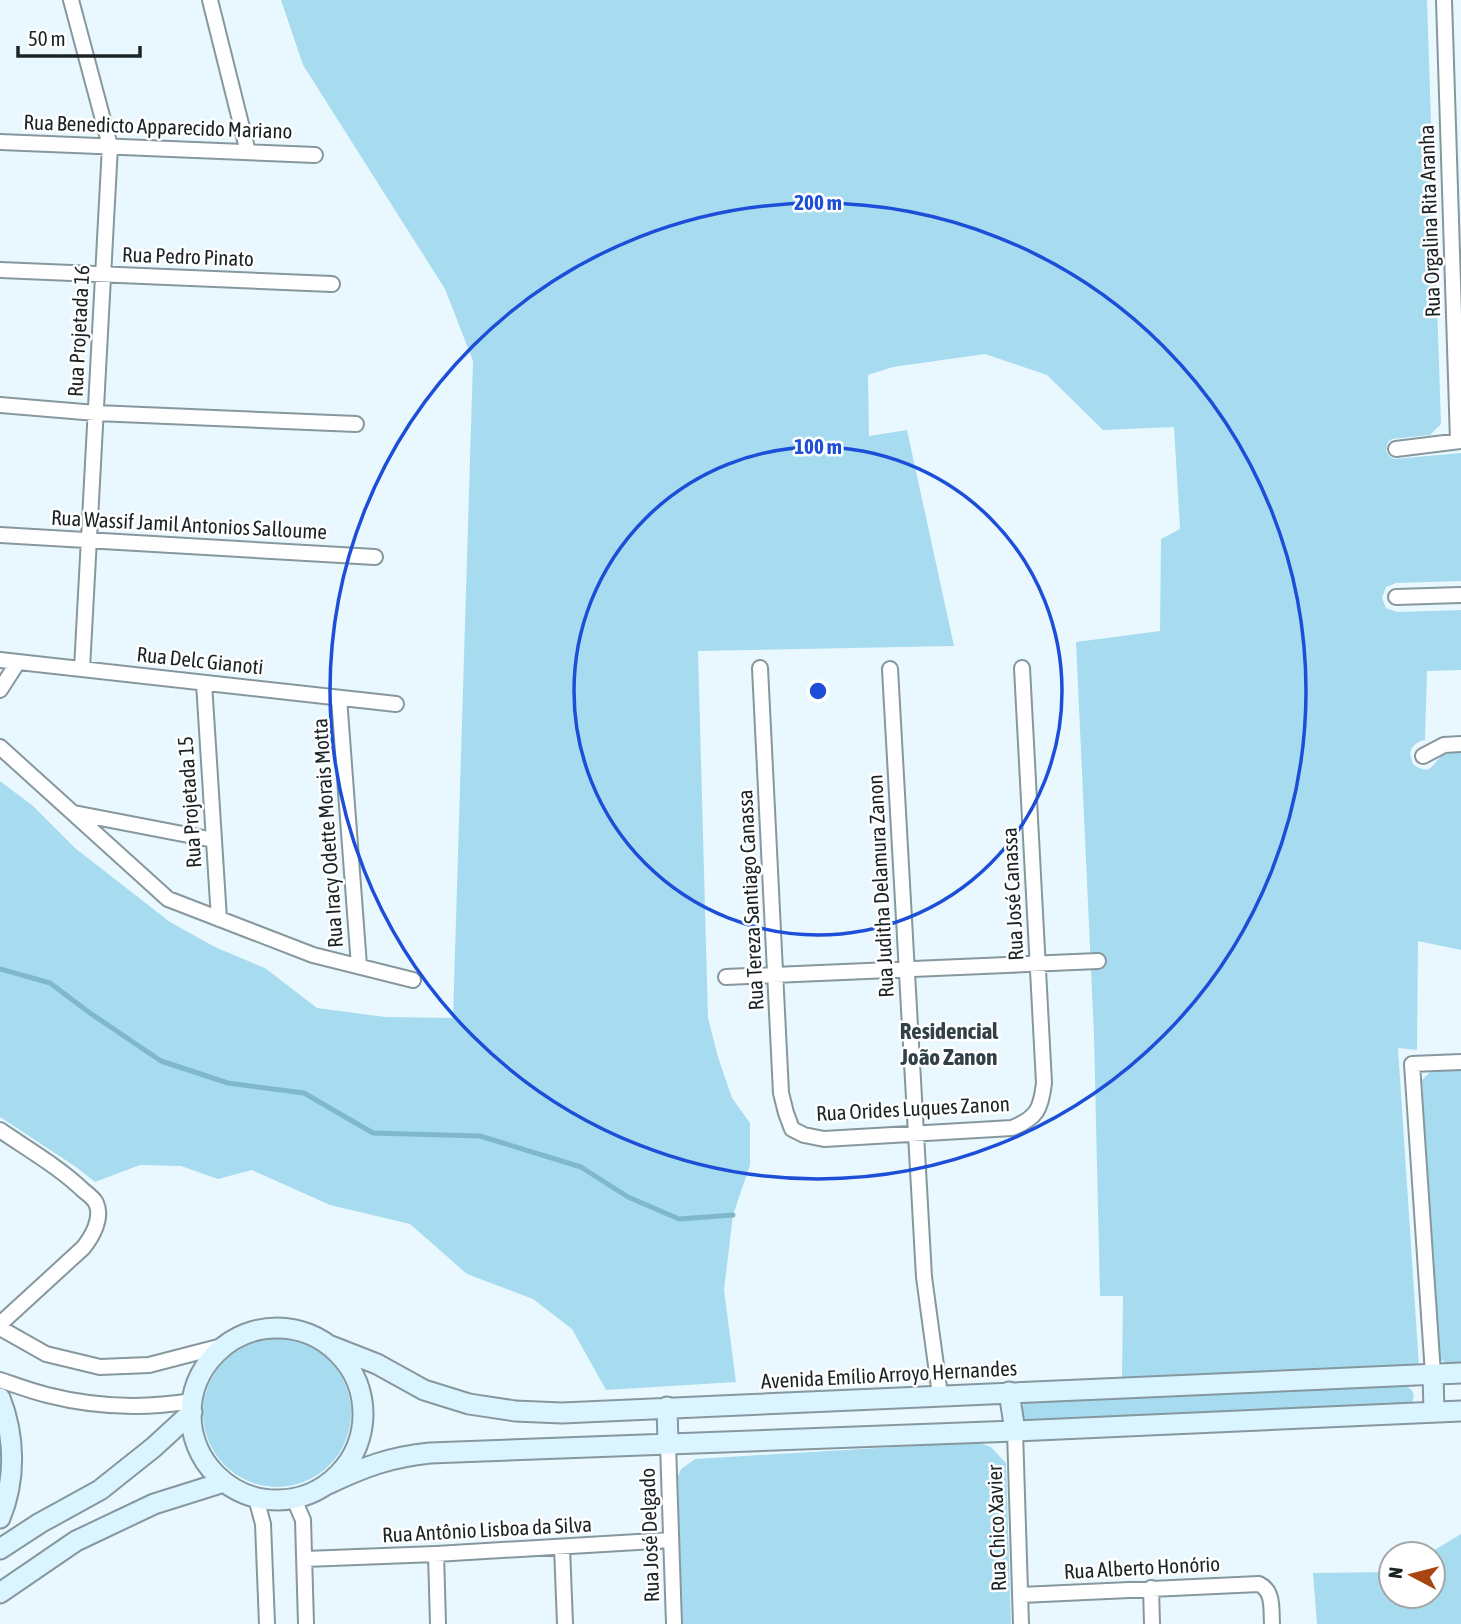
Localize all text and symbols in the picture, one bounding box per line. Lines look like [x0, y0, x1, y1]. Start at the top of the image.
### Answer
scale bar [18, 14, 140, 58]
text: 50 m [28, 26, 66, 50]
street label: Rua Benedicto Apparecido Mariano [23, 109, 293, 143]
street label: Rua Orgalina Rita Aranha [1414, 124, 1444, 318]
text: 200 m [794, 190, 842, 214]
street label: Rua Pedro Pinato [122, 242, 254, 270]
street label: Rua Projetada 16 [63, 264, 93, 398]
text: 100 m [794, 434, 842, 458]
street label: Rua Wassif Jamil Antonios Salloume [50, 505, 328, 543]
street label: Rua Delc Gianoti [136, 641, 265, 679]
centre of rings [806, 679, 830, 703]
street label: Rua Iracy Odette Morais Motta [307, 718, 347, 949]
street label: Rua Projetada 15 [172, 735, 206, 869]
street label: Rua Juditha Delamura Zanon [862, 774, 898, 998]
street label: Rua Tereza Santiago Canassa [732, 789, 768, 1011]
street label: Rua José Canassa [997, 827, 1027, 961]
district label: Residencial João Zanon [900, 1018, 999, 1070]
street label: Rua Orides Luques Zanon [815, 1091, 1010, 1125]
street label: Avenida Emílio Arroyo Hernandes [760, 1355, 1018, 1393]
street label: Rua Chico Xavier [982, 1464, 1010, 1592]
street label: Rua José Delgado [635, 1467, 663, 1603]
street label: Rua Antônio Lisboa da Silva [382, 1512, 592, 1546]
north arrow [1377, 1540, 1447, 1610]
street label: Rua Alberto Honório [1063, 1551, 1221, 1583]
text: N [1384, 1566, 1407, 1580]

